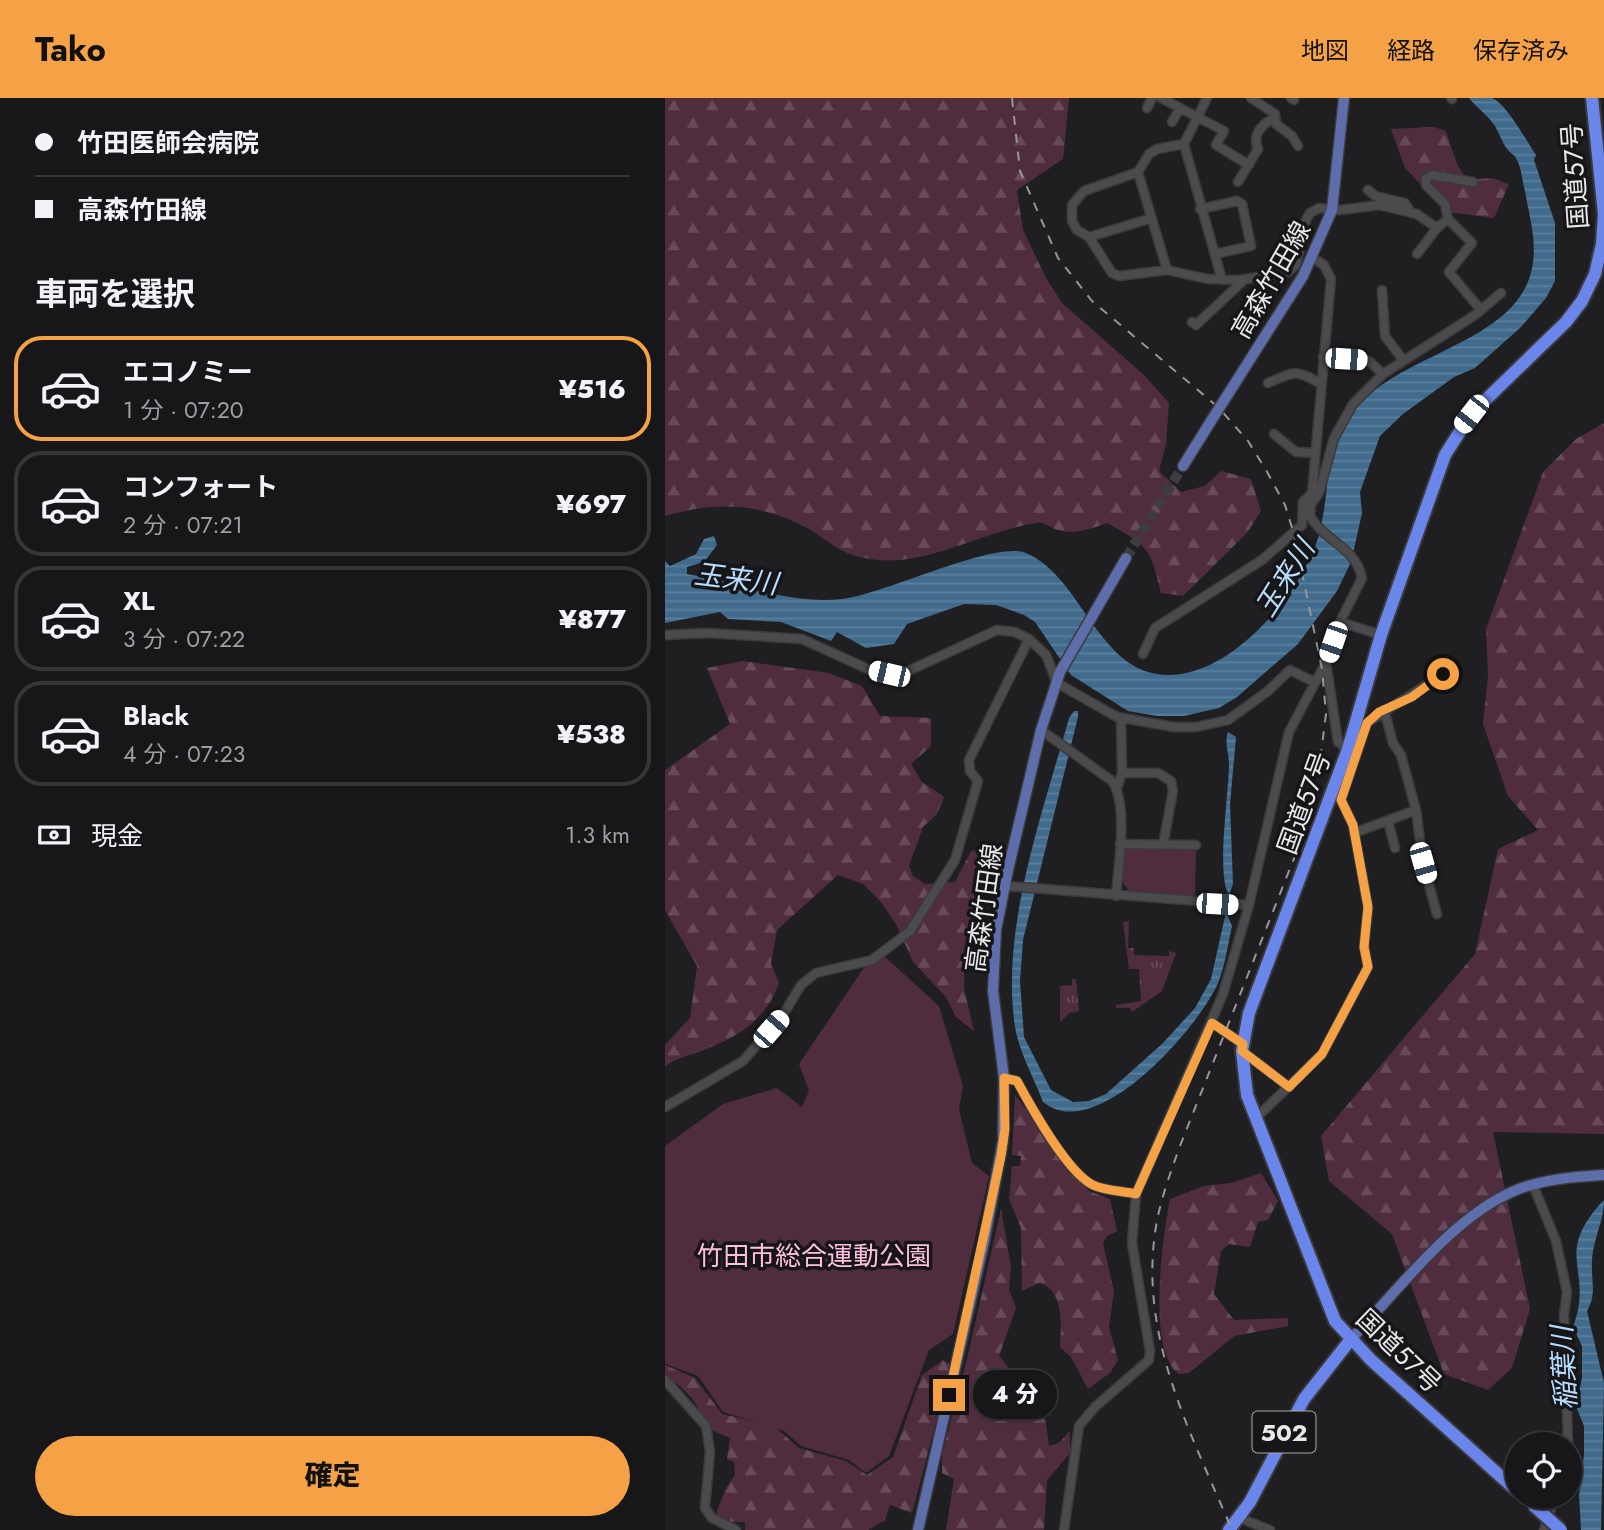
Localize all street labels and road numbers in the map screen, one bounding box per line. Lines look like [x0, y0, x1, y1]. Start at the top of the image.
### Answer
street label: 国道57号 [1552, 122, 1598, 230]
street label: 高森竹田線 [1222, 214, 1320, 346]
street label: 国道57号 [1268, 747, 1340, 859]
street label: 高森竹田線 [956, 841, 1012, 975]
street label: 国道57号 [1348, 1300, 1450, 1402]
road number: 502 [1253, 1412, 1315, 1452]

